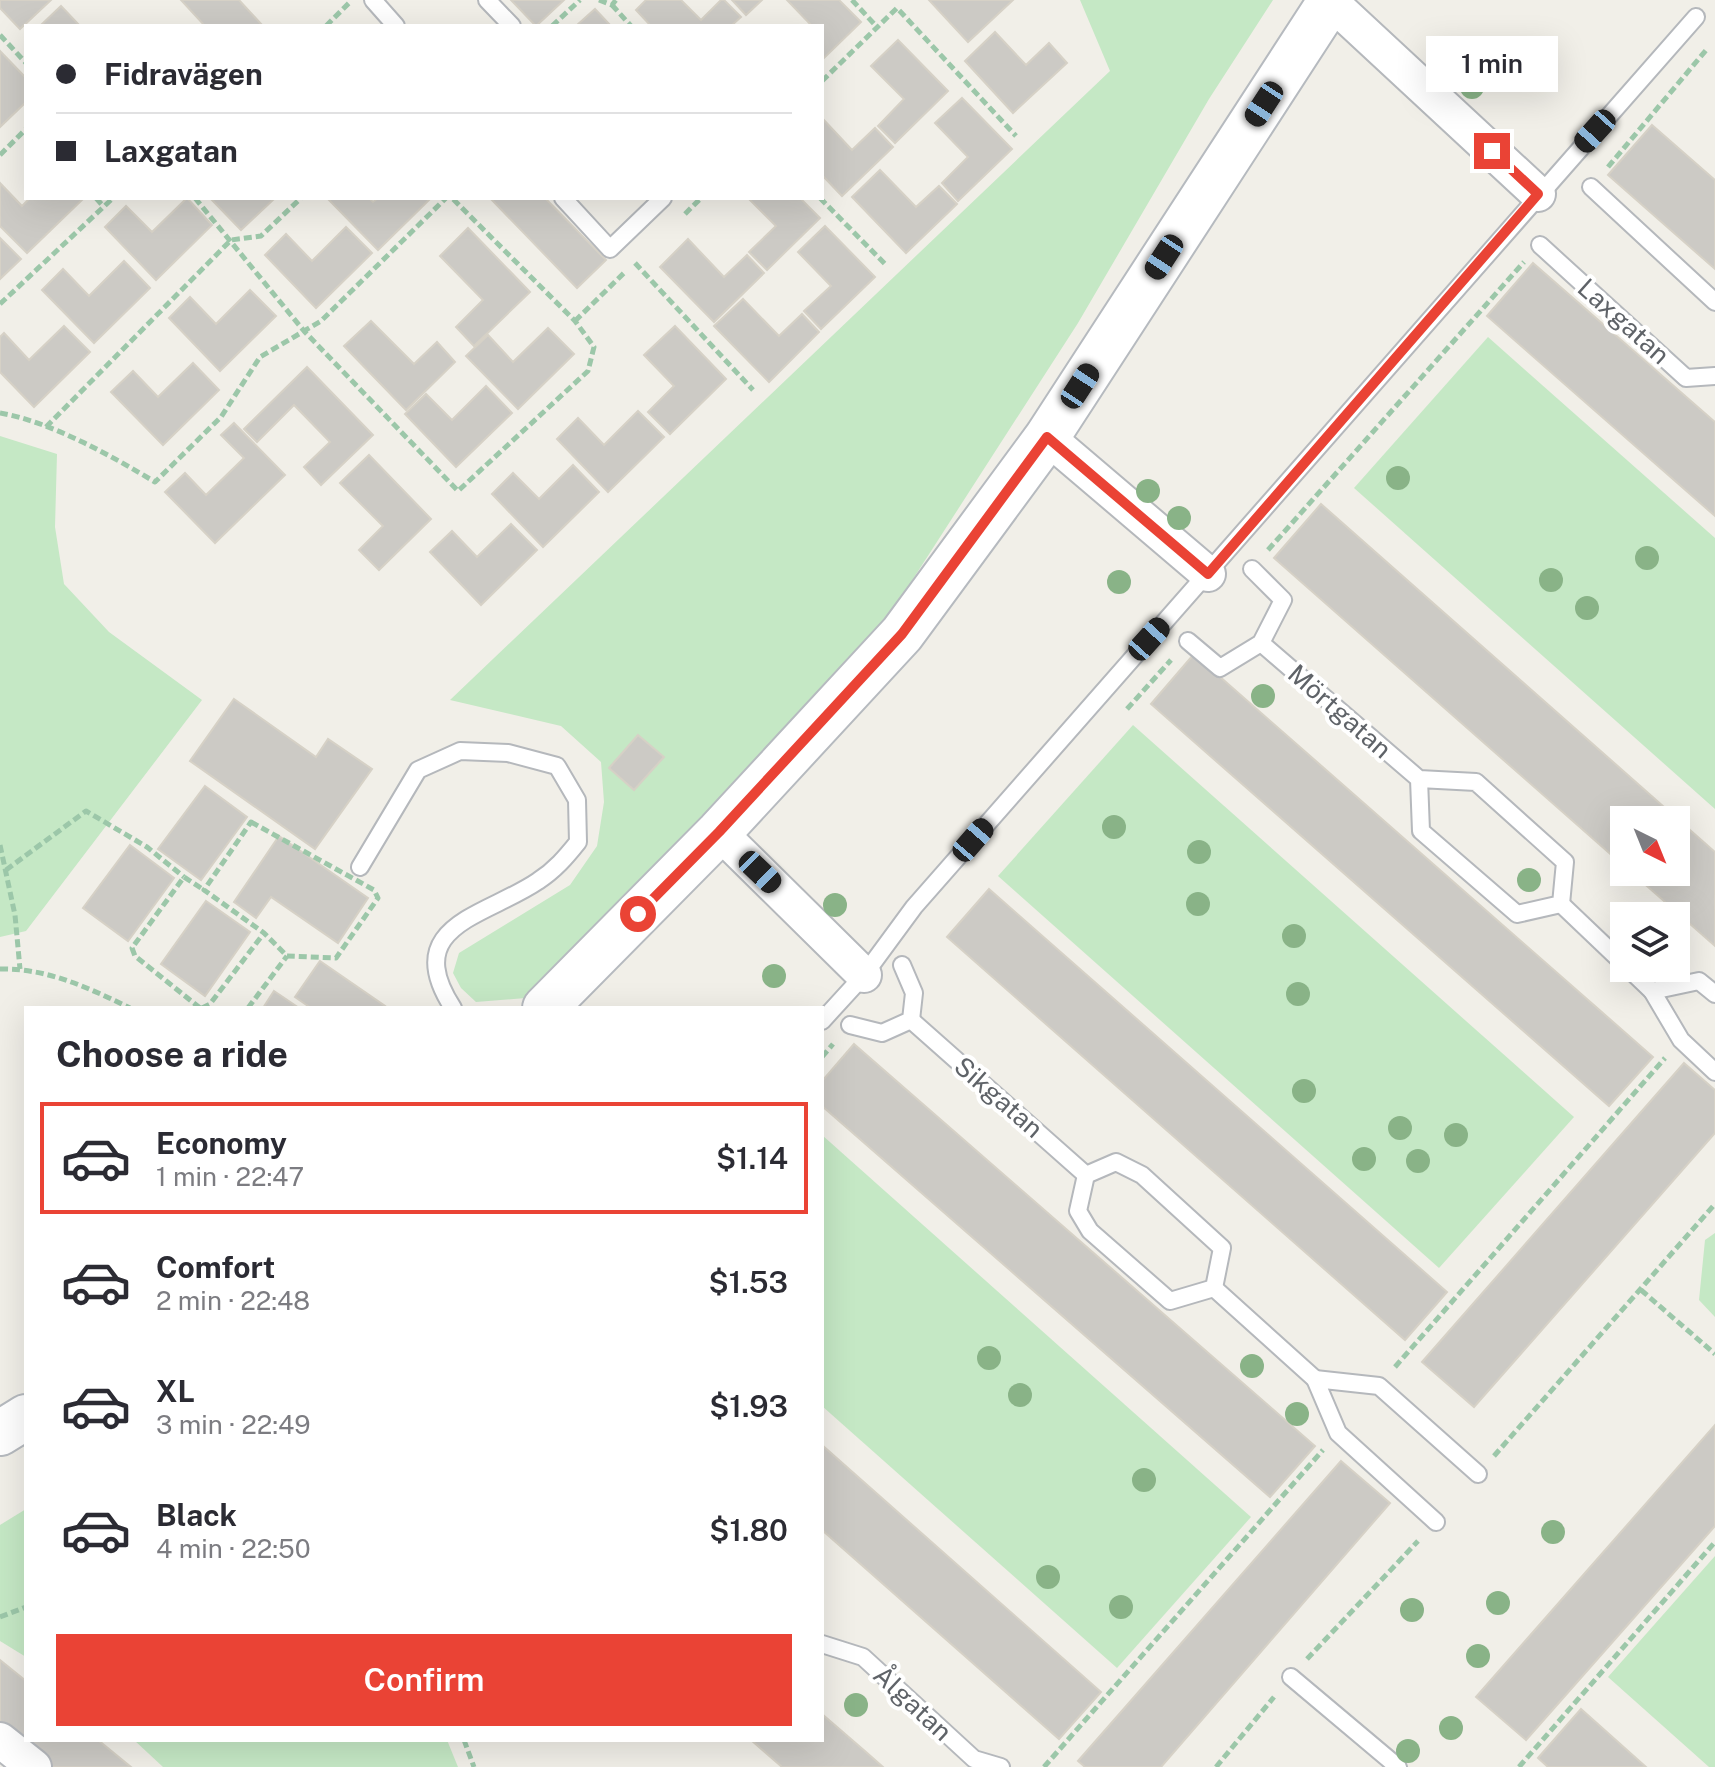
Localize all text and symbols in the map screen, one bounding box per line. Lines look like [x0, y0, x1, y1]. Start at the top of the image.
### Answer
callout: 1 min [1426, 35, 1558, 91]
text: 1 min [1461, 48, 1523, 79]
text: Fidravägen [104, 56, 263, 92]
car [1241, 77, 1287, 131]
car [1570, 105, 1620, 157]
text: Laxgatan [104, 133, 238, 169]
route end [1474, 133, 1510, 169]
car [1141, 230, 1187, 284]
street label: Laxgatan [1572, 272, 1676, 370]
car [1057, 359, 1103, 413]
car [1124, 613, 1174, 665]
street label: Mörtgatan [1282, 658, 1398, 764]
north arrow [1610, 806, 1690, 886]
map controls [1610, 806, 1690, 982]
car [948, 814, 998, 866]
car [734, 847, 786, 897]
route start [620, 896, 656, 932]
button: layers [1610, 902, 1690, 982]
text: Choose a ride [56, 1033, 288, 1075]
street label: Sikgatan [948, 1050, 1050, 1144]
icon: car [60, 1122, 132, 1194]
text: Economy [156, 1125, 287, 1161]
text: $1.14 [716, 1140, 788, 1176]
text: 1 min · 22:47 [156, 1161, 304, 1192]
icon: car [60, 1246, 132, 1318]
text: Comfort [156, 1249, 275, 1285]
text: $1.53 [709, 1264, 788, 1300]
text: 2 min · 22:48 [156, 1285, 310, 1316]
icon: car [60, 1370, 132, 1442]
text: XL [156, 1373, 195, 1409]
text: $1.93 [709, 1388, 788, 1424]
text: 3 min · 22:49 [156, 1409, 311, 1440]
icon: car [60, 1494, 132, 1566]
text: Black [156, 1497, 237, 1533]
text: $1.80 [709, 1512, 788, 1548]
text: 4 min · 22:50 [156, 1533, 311, 1564]
button: Confirm [56, 1634, 792, 1726]
street label: Ålgatan [867, 1658, 960, 1747]

